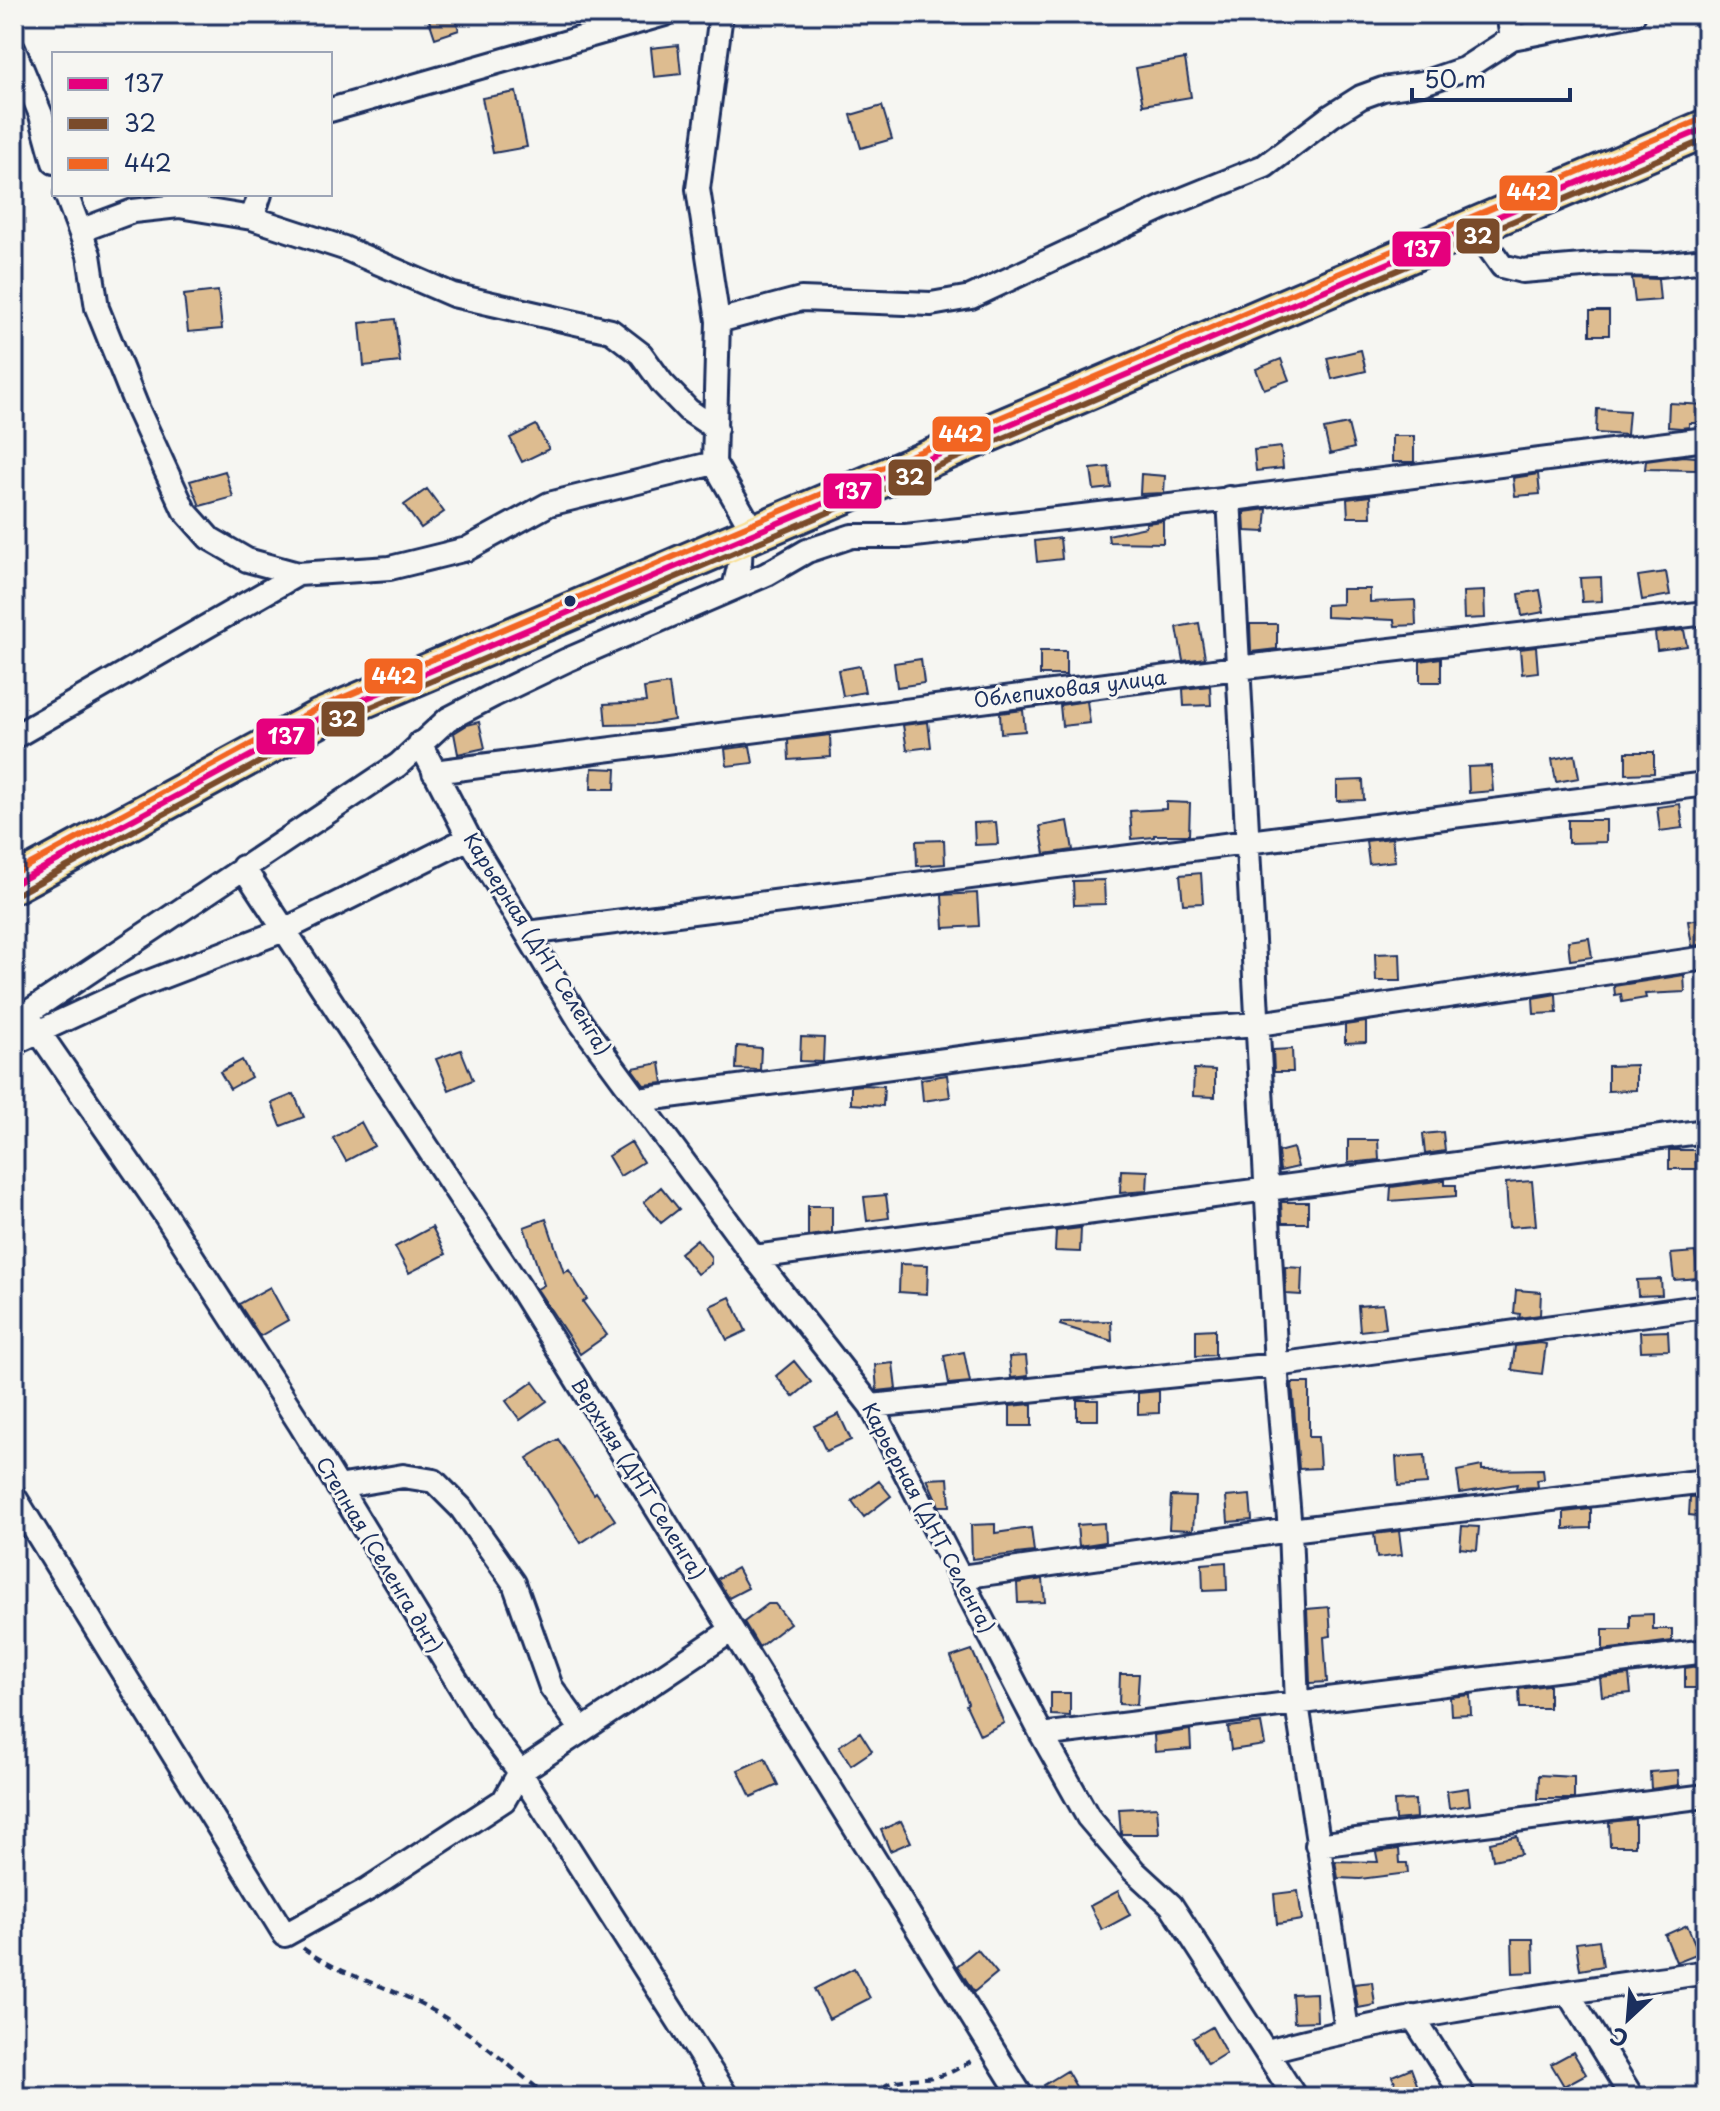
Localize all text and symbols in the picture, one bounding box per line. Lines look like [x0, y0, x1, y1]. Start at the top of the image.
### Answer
legend [52, 52, 332, 196]
scale bar [1412, 52, 1570, 102]
text: 50 m [1424, 60, 1486, 96]
text: 137 [124, 64, 164, 100]
text: 32 [124, 104, 156, 140]
text: 442 [124, 144, 172, 180]
line badge: 442 [1498, 174, 1559, 212]
text: 442 [1507, 174, 1551, 207]
line badge: 32 [1455, 217, 1501, 255]
text: 32 [1463, 218, 1493, 251]
line badge: 137 [1391, 230, 1452, 268]
text: 137 [1404, 231, 1441, 264]
line badge: 442 [931, 415, 992, 453]
text: 442 [939, 416, 983, 449]
line badge: 32 [887, 458, 933, 497]
text: 32 [895, 459, 925, 492]
line badge: 137 [822, 472, 883, 510]
text: 137 [835, 473, 872, 506]
unlabelled marker [562, 593, 578, 609]
line badge: 442 [363, 657, 424, 695]
text: 442 [372, 658, 416, 691]
street label: Облепиховая улица [972, 661, 1168, 715]
line badge: 32 [320, 700, 366, 738]
text: 32 [328, 701, 358, 734]
line badge: 137 [255, 717, 316, 756]
text: 137 [268, 718, 305, 751]
street label: Карьерная (ДНТ Селенга) [457, 826, 619, 1061]
street label: Верхняя (ДНТ Селенга) [564, 1372, 713, 1585]
street label: Карьерная (ДНТ Селенга) [855, 1397, 1003, 1638]
street label: Степная (Селенга днт) [309, 1451, 450, 1658]
north arrow [1588, 1979, 1668, 2059]
text: С [1604, 2020, 1633, 2057]

